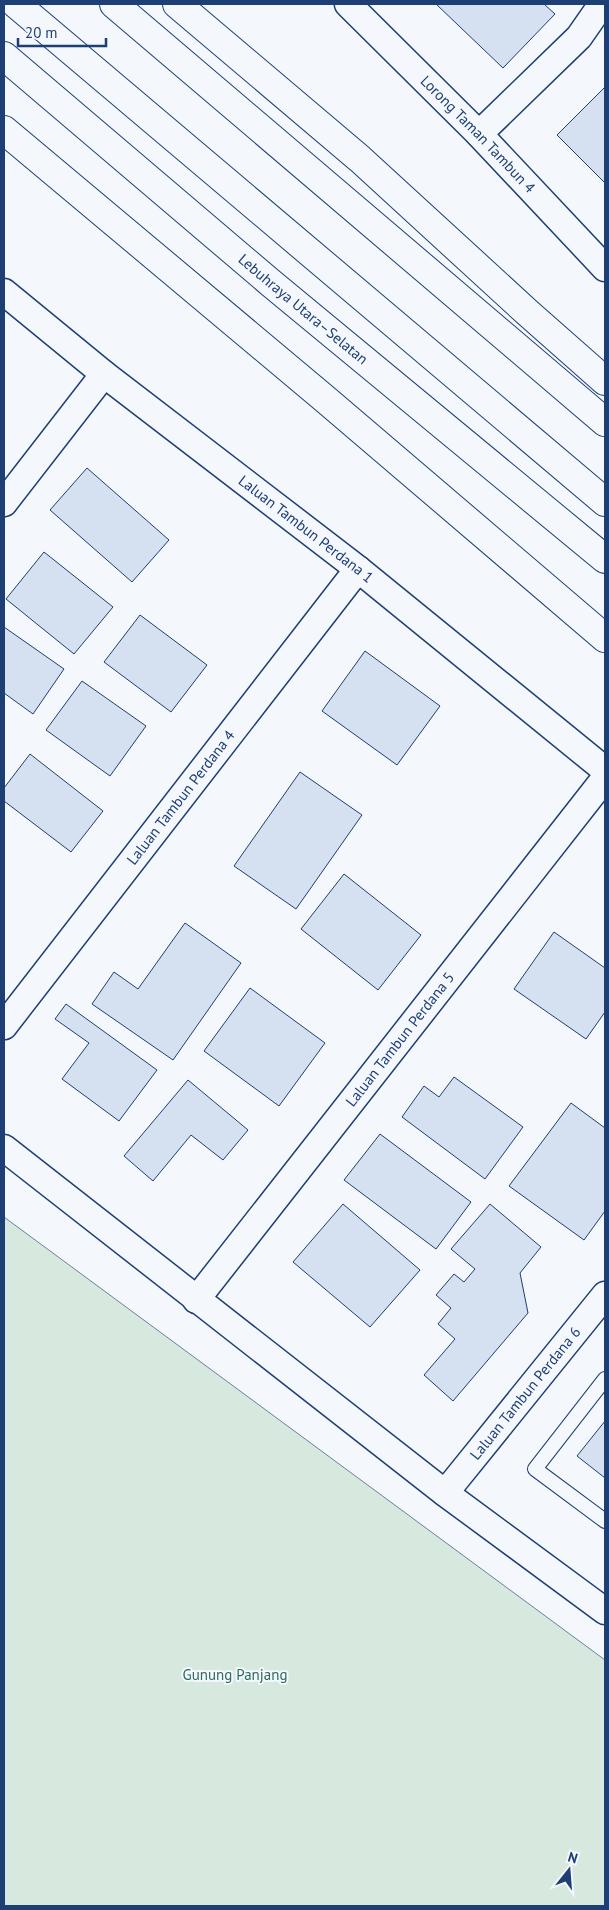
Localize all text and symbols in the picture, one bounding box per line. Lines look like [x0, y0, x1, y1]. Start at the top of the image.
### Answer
scale bar [18, 15, 105, 47]
text: 20 m [25, 23, 58, 42]
street label: Lorong Taman Tambun 4 [417, 71, 540, 197]
street label: Lebuhraya Utara–Selatan [235, 250, 372, 368]
street label: Laluan Tambun Perdana 1 [235, 471, 378, 587]
street label: Laluan Tambun Perdana 4 [122, 726, 239, 868]
street label: Laluan Tambun Perdana 5 [341, 968, 458, 1110]
street label: Laluan Tambun Perdana 6 [466, 1323, 584, 1463]
park label: Gunung Panjang [182, 1665, 288, 1684]
north arrow [544, 1845, 594, 1895]
text: N [566, 1848, 580, 1868]

